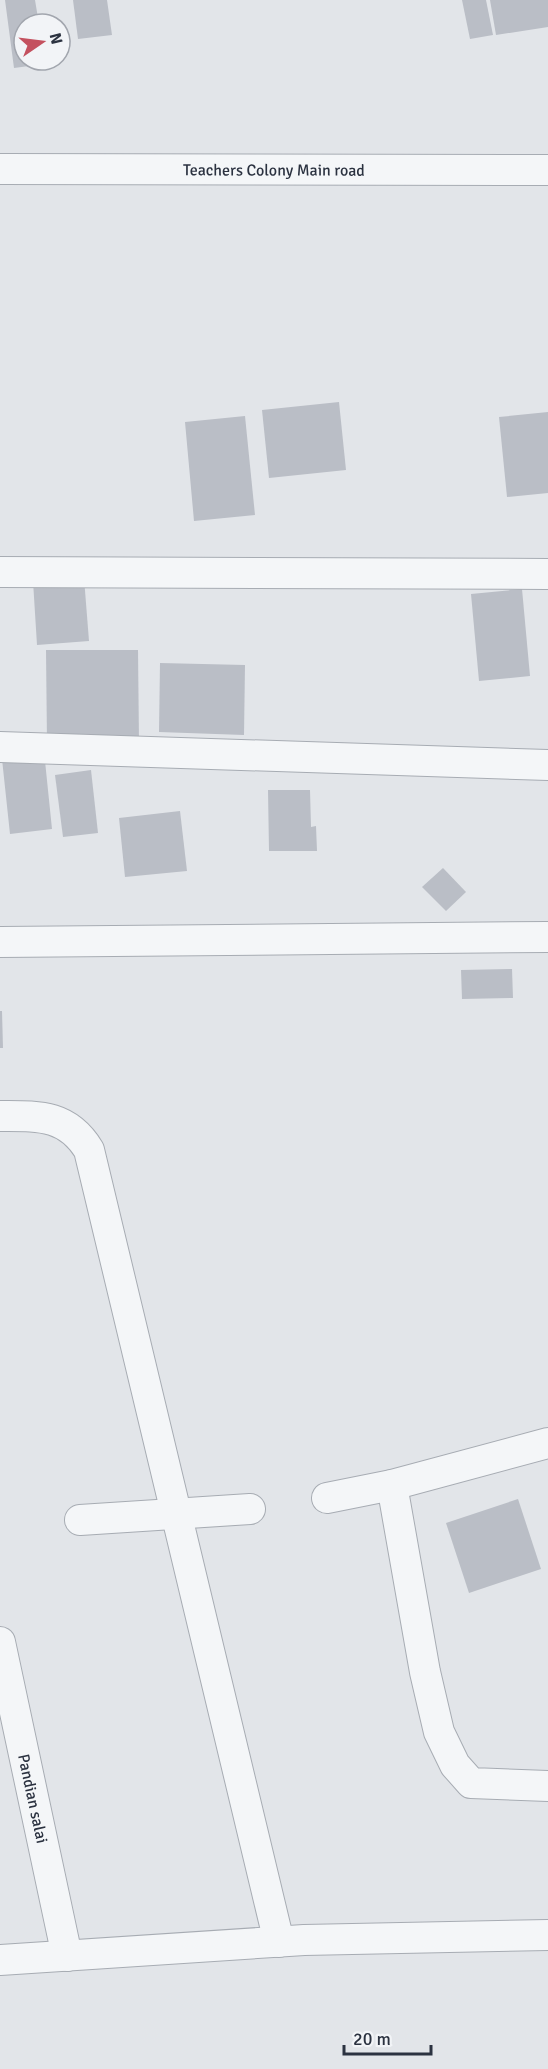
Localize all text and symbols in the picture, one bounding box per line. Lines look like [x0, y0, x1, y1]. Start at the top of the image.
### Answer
north arrow [12, 12, 72, 72]
text: N [45, 31, 67, 46]
street label: Teachers Colony Main road [183, 160, 365, 181]
street label: Pandian salai [13, 1752, 52, 1845]
scale bar [344, 2018, 431, 2056]
text: 20 m [353, 2028, 391, 2050]

